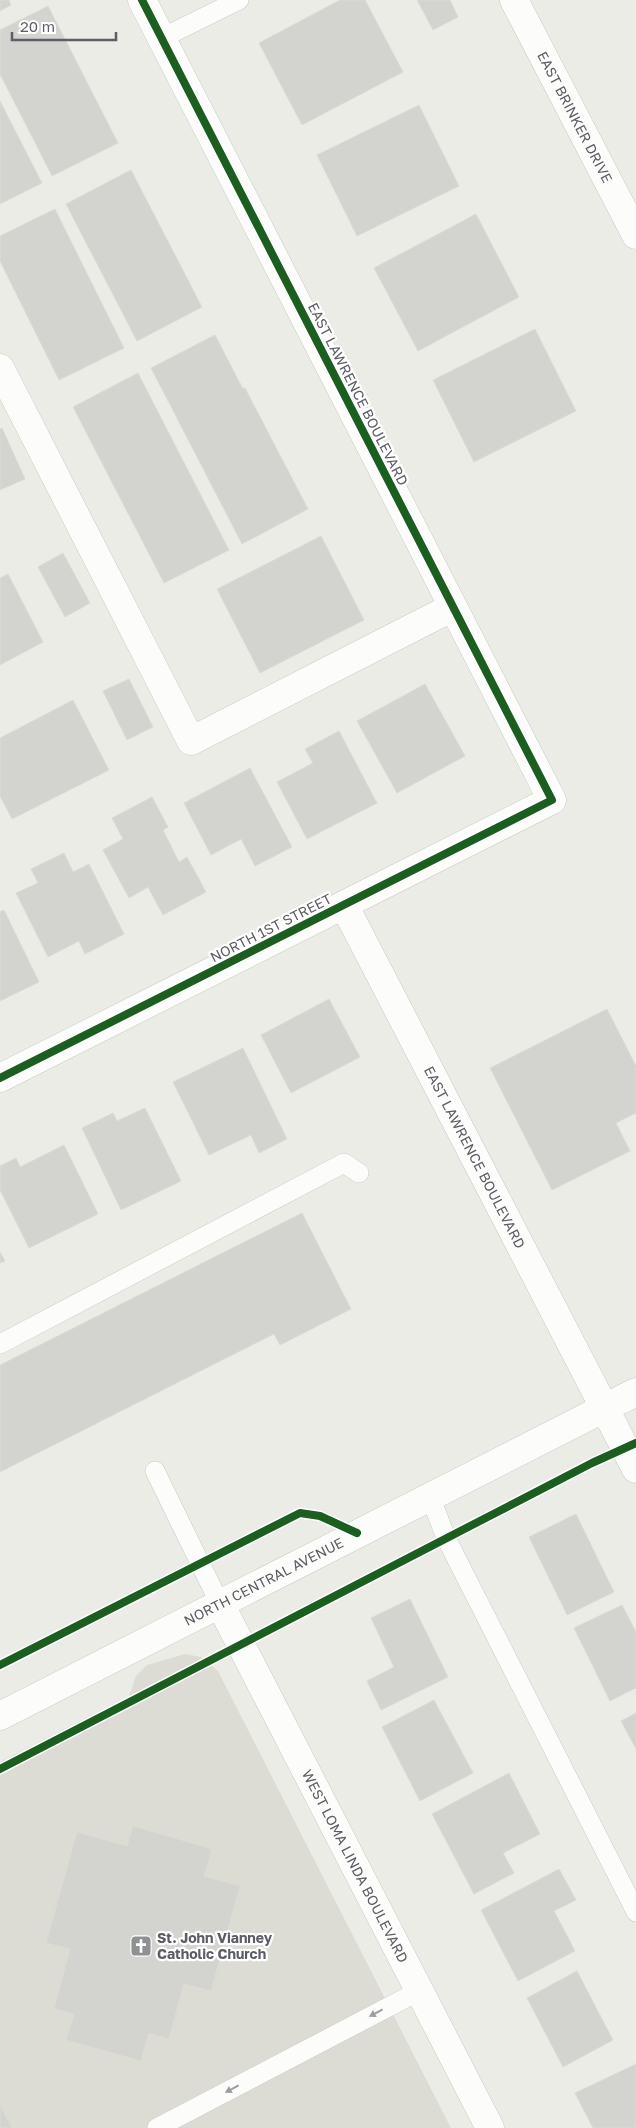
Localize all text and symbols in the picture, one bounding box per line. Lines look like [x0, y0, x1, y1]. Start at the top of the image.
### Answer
scale bar [12, 10, 116, 42]
text: 20 m [20, 17, 55, 35]
street label: EAST BRINKER DRIVE [534, 48, 616, 186]
street label: EAST LAWRENCE BOULEVARD [305, 300, 412, 488]
street label: NORTH 1ST STREET [207, 889, 335, 966]
street label: EAST LAWRENCE BOULEVARD [421, 1063, 529, 1251]
street label: NORTH CENTRAL AVENUE [181, 1534, 346, 1629]
street label: WEST LOMA LINDA BOULEVARD [299, 1767, 412, 1965]
place label: St. John Vianney Catholic Church [157, 1929, 273, 1962]
church icon: St. John Vianney Catholic Church [129, 1934, 153, 1958]
one-way arrow [369, 2009, 383, 2017]
one-way arrow [225, 2085, 239, 2093]

